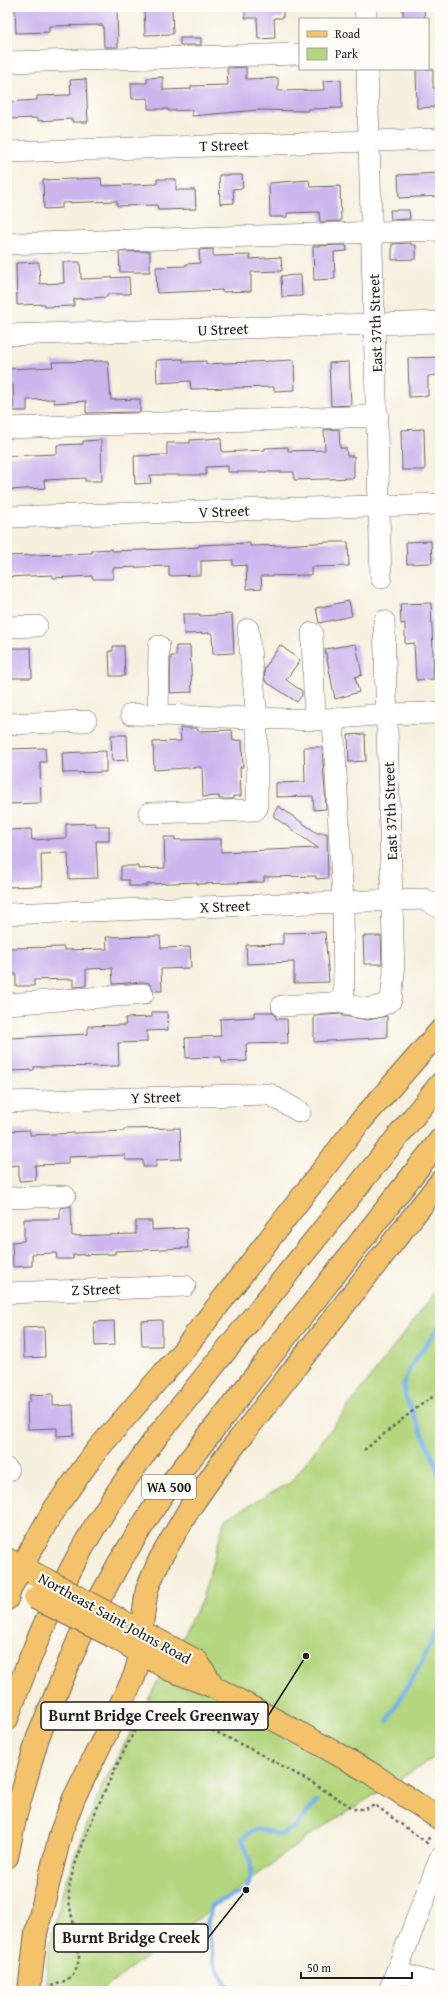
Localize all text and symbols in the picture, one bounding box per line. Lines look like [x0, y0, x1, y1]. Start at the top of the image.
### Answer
legend [299, 18, 429, 70]
text: Road [335, 25, 361, 42]
text: Park [335, 45, 359, 62]
street label: T Street [199, 134, 250, 156]
street label: East 37th Street [363, 273, 387, 373]
street label: U Street [197, 318, 250, 340]
street label: V Street [198, 500, 251, 522]
street label: East 37th Street [378, 761, 402, 861]
street label: X Street [199, 895, 251, 917]
street label: Y Street [131, 1086, 182, 1108]
street label: Z Street [71, 1278, 122, 1300]
road number: WA 500 [142, 1475, 196, 1499]
street label: Northeast Saint Johns Road [35, 1567, 195, 1669]
callout: Burnt Bridge Creek Greenway [41, 1702, 268, 1730]
text: Burnt Bridge Creek Greenway [49, 1703, 260, 1727]
callout: Burnt Bridge Creek [54, 1924, 208, 1952]
text: Burnt Bridge Creek [62, 1925, 201, 1949]
scale bar [301, 1954, 412, 1980]
text: 50 m [307, 1959, 331, 1976]

